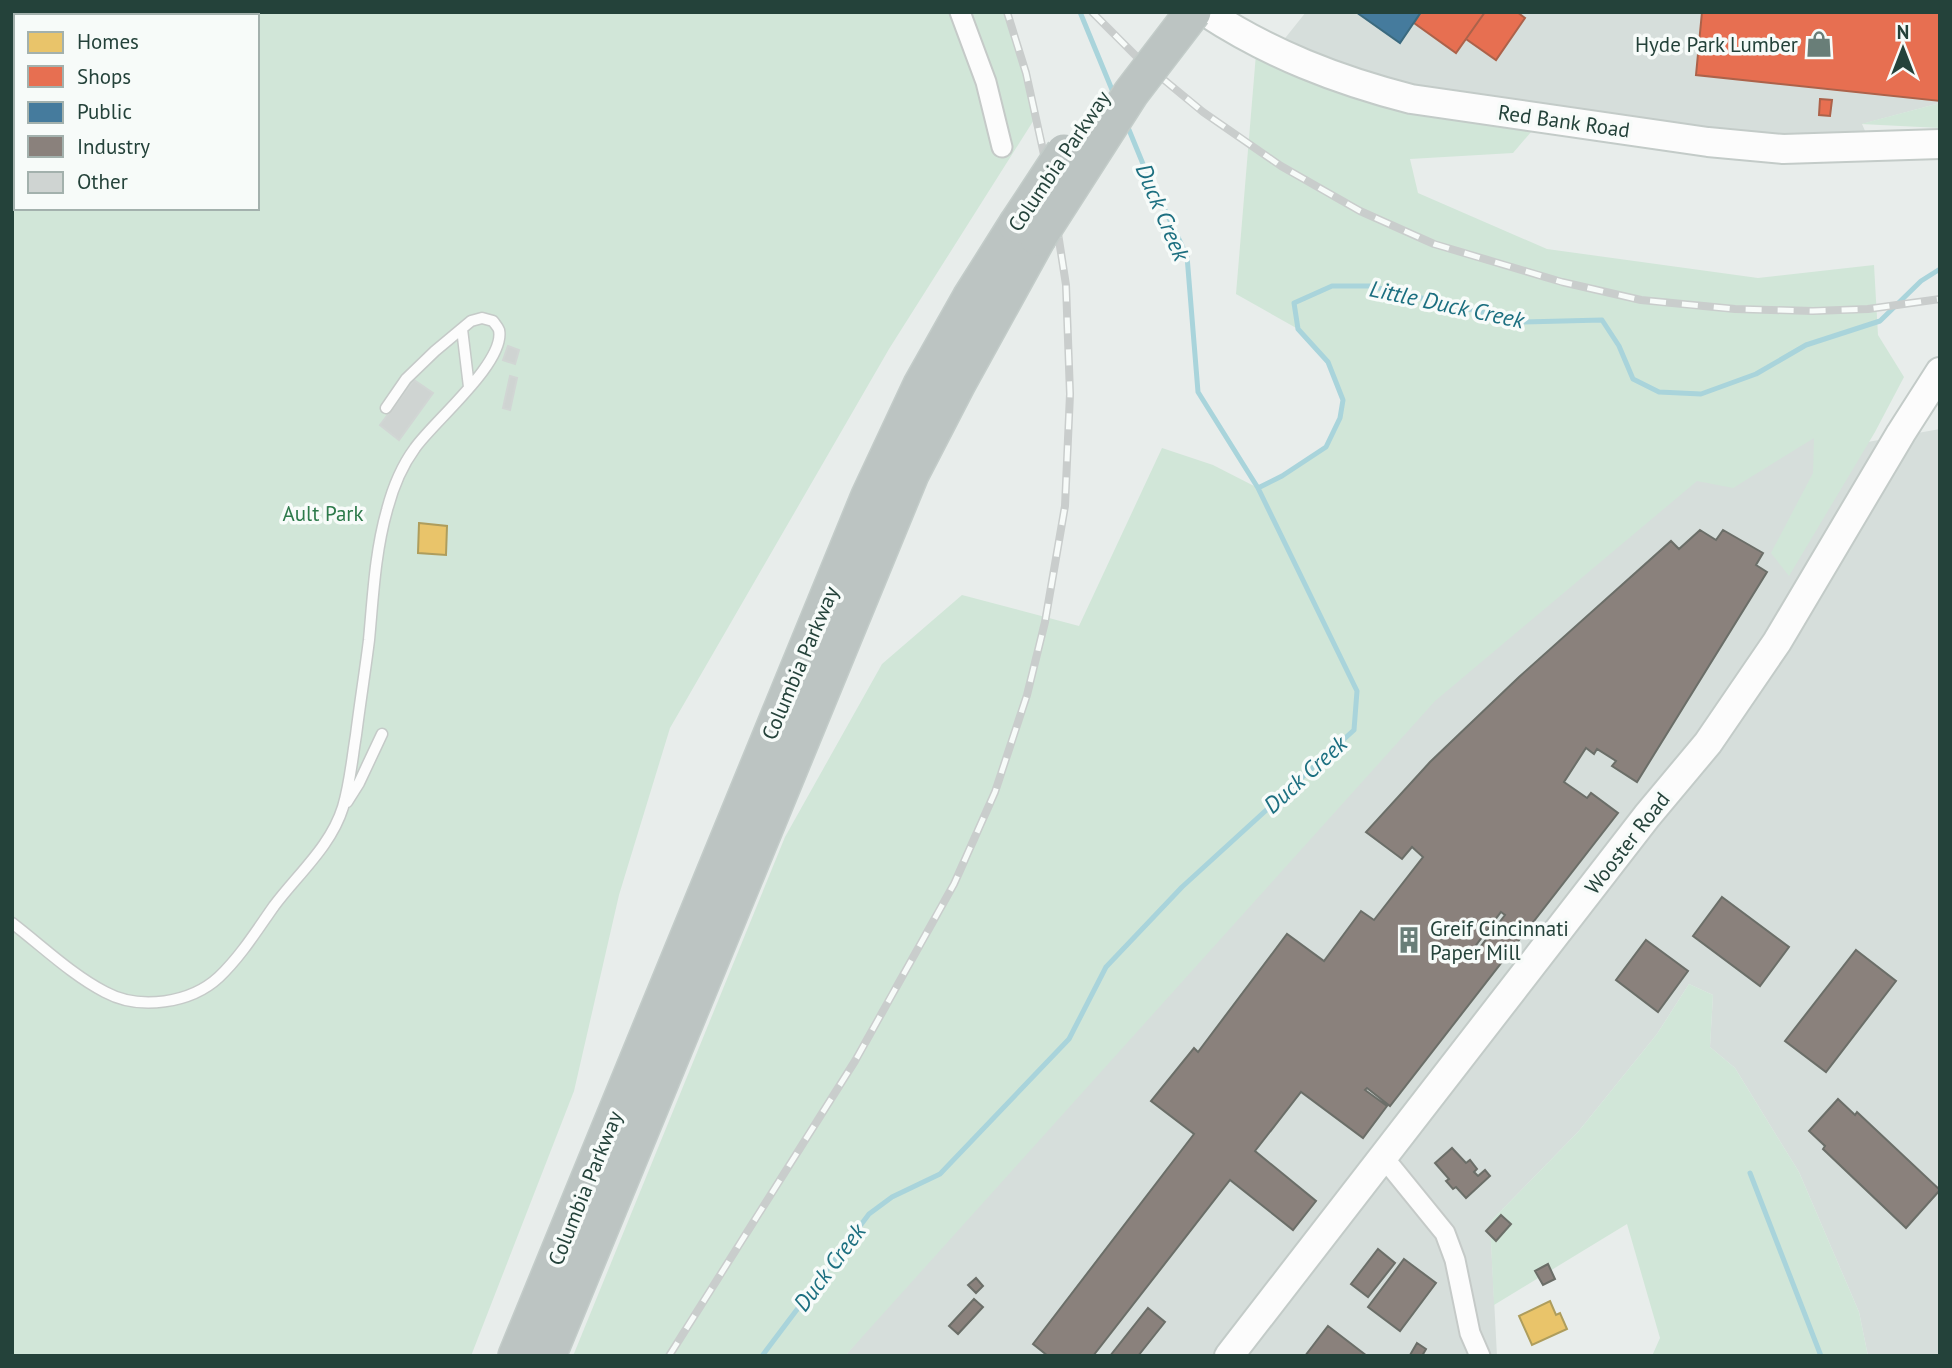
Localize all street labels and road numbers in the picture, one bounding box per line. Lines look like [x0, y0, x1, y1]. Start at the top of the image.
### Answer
street label: Columbia Parkway [1002, 85, 1116, 237]
street label: Red Bank Road [1496, 98, 1632, 144]
street label: Columbia Parkway [755, 582, 845, 744]
street label: Wooster Road [1579, 786, 1675, 900]
street label: Columbia Parkway [542, 1107, 628, 1269]

